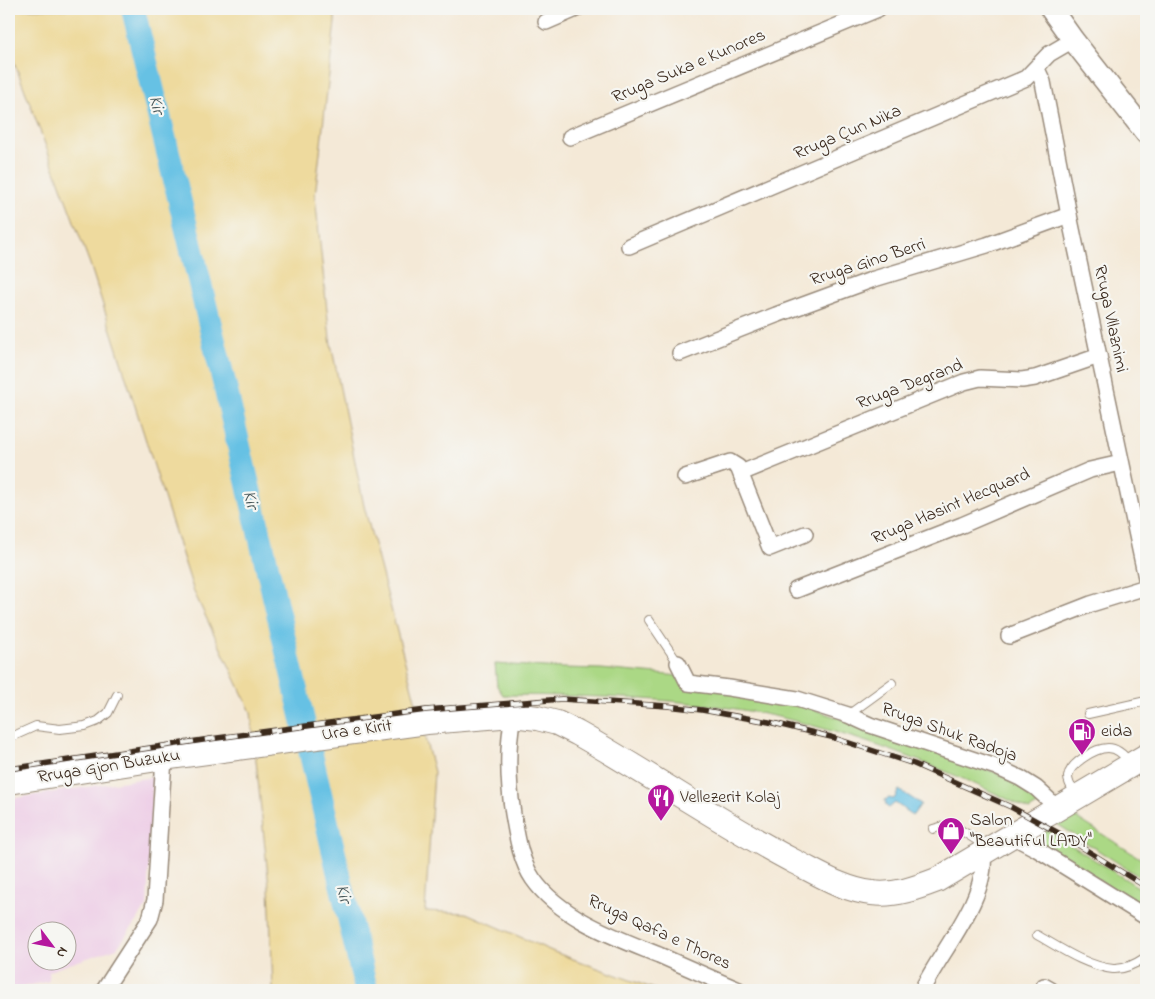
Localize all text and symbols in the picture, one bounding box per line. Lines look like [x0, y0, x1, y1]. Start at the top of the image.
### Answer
street label: Rruga Suka e Kunores [608, 23, 770, 112]
water label: Kir [141, 93, 172, 119]
street label: Rruga Çun Nika [790, 99, 906, 168]
street label: Rruga Gino Berri [807, 232, 929, 295]
street label: Rruga Vllaznimi [1085, 263, 1134, 375]
street label: Rruga Degrand [853, 353, 967, 418]
street label: Rruga Hasint Hecquard [868, 462, 1035, 553]
water label: Kir [235, 488, 266, 514]
street label: Rruga Shuk Radoja [877, 696, 1021, 771]
street label: Ura e Kirit [320, 713, 394, 749]
fuel station icon: eida [1067, 717, 1097, 756]
place label: eida [1101, 719, 1132, 745]
street label: Rruga Gjon Buzuku [36, 743, 182, 792]
restaurant icon: Vellezerit Kolaj [646, 783, 676, 822]
place label: Vellezerit Kolaj [679, 785, 780, 811]
place label: Salon "Beautiful LADY" [970, 808, 1092, 855]
shop icon: Salon "Beautiful LADY" [936, 816, 966, 855]
water label: Kir [328, 882, 359, 908]
street label: Rruga Qafa e Thores [583, 888, 735, 979]
north arrow [28, 922, 78, 972]
text: N [50, 943, 73, 962]

